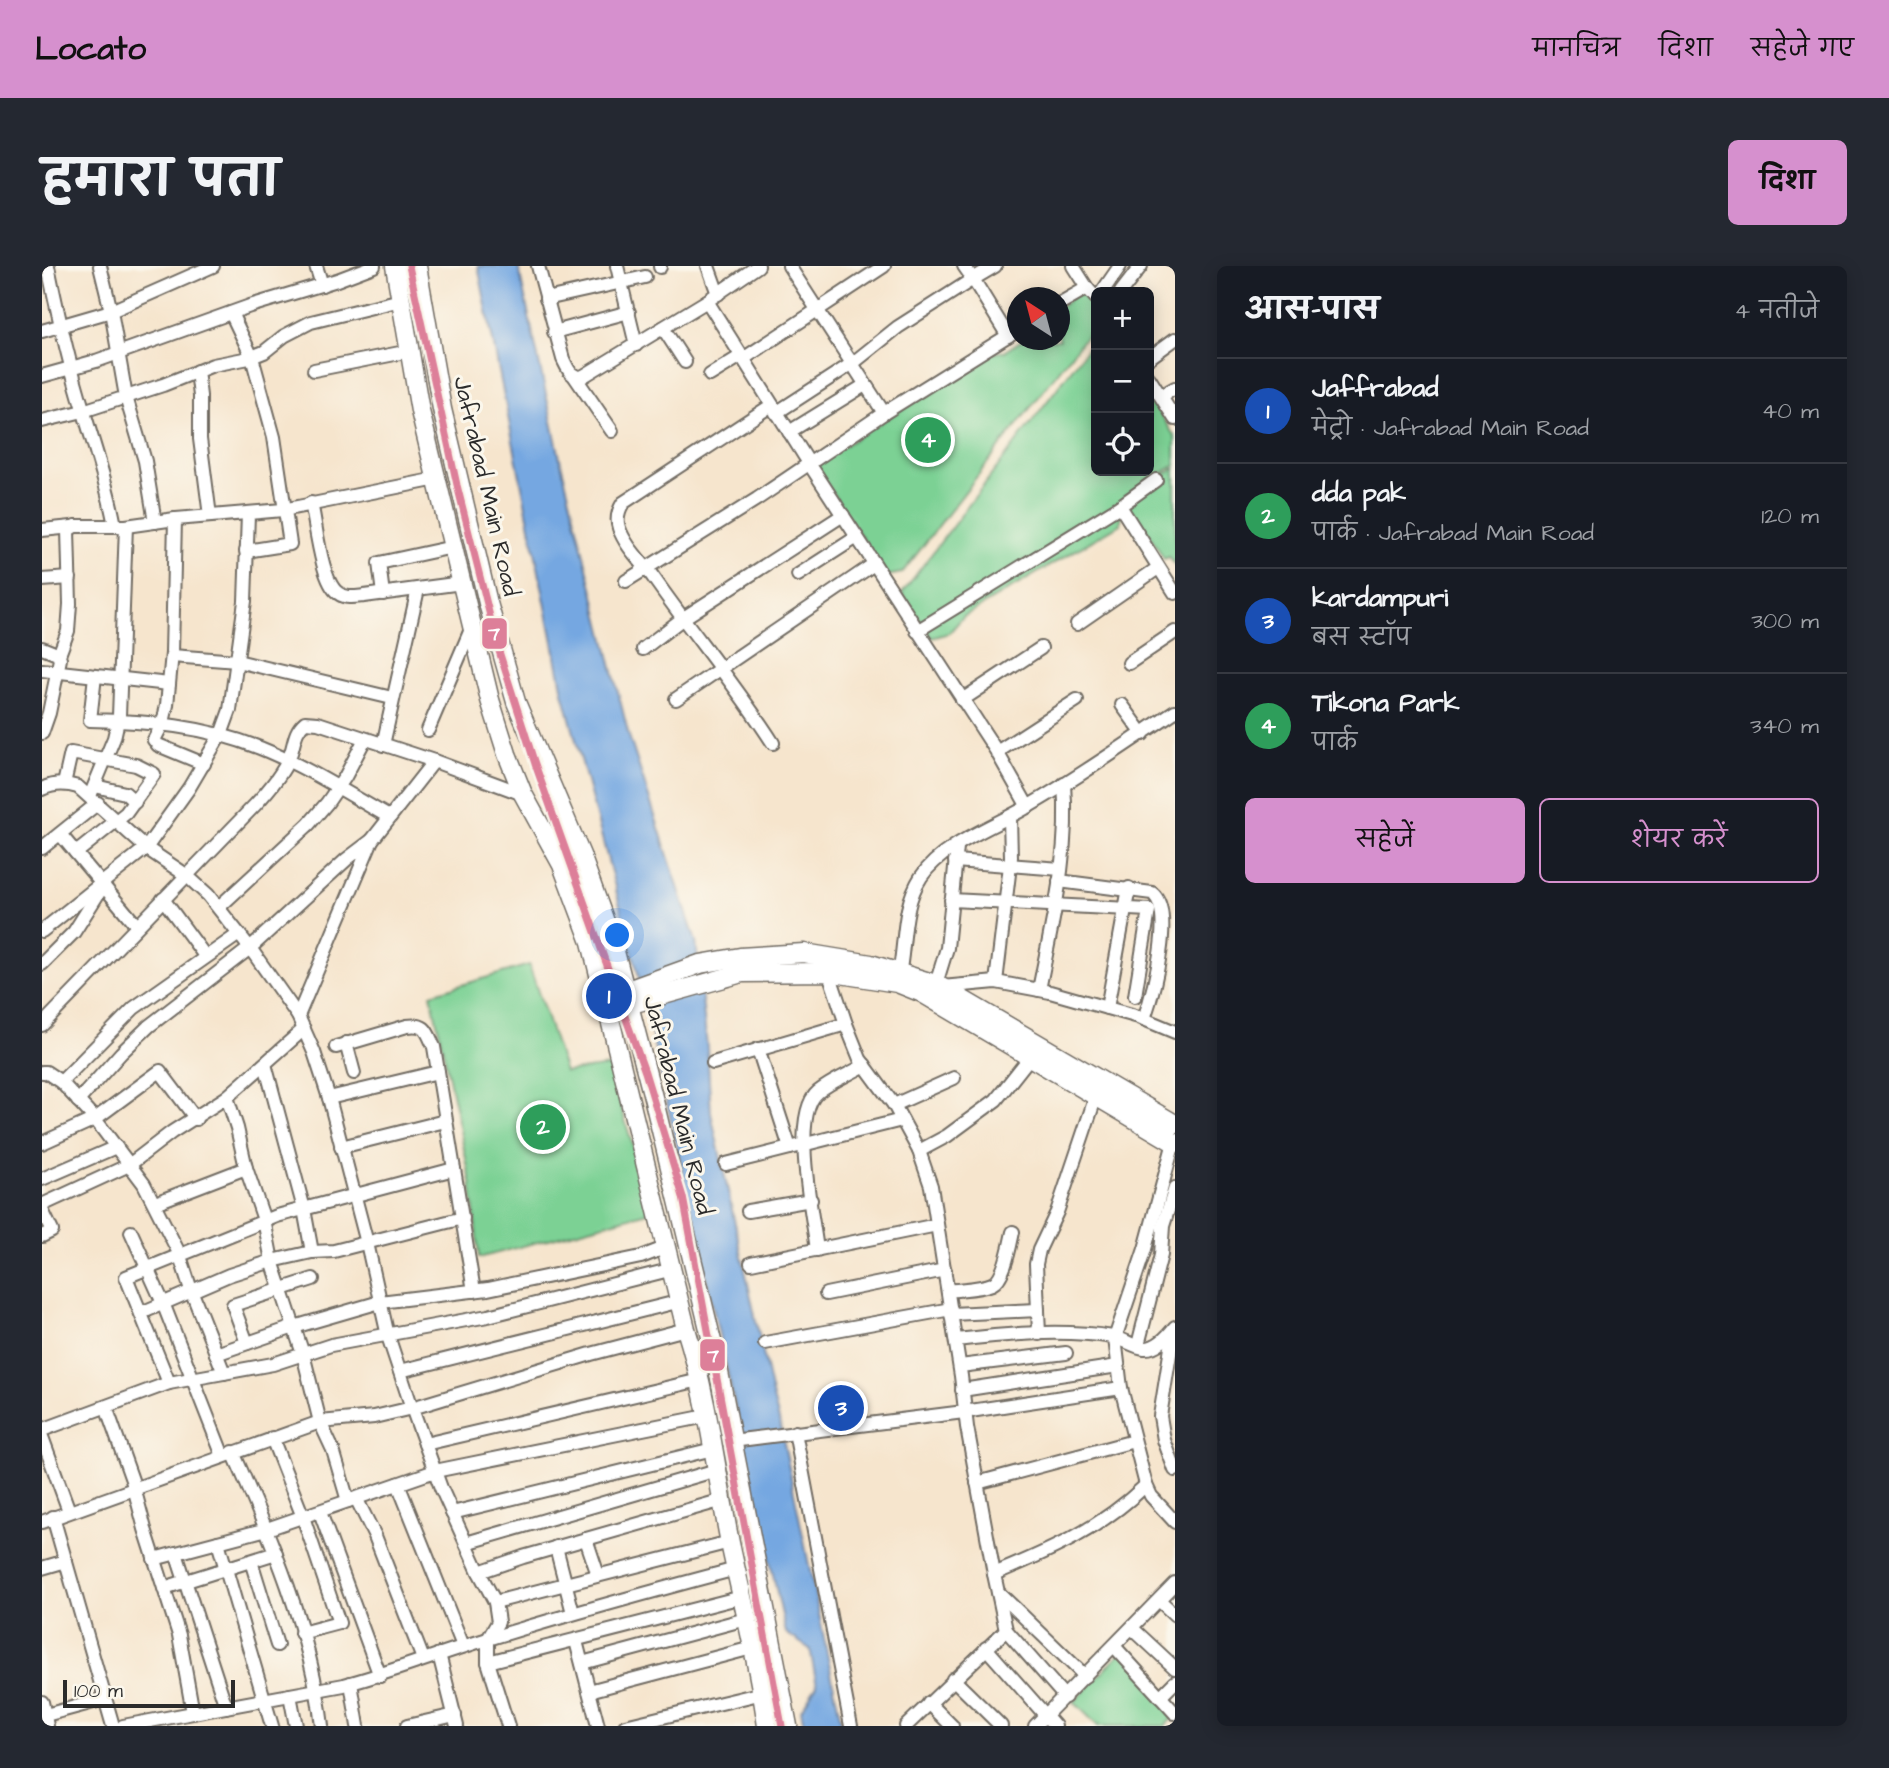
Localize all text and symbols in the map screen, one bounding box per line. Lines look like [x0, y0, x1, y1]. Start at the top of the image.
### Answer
text: Locato [35, 26, 146, 72]
text: मानचित्र [1532, 32, 1620, 66]
text: दिशा [1658, 32, 1713, 66]
text: सहेजे गए [1751, 32, 1854, 66]
button: दिशा [1728, 140, 1847, 225]
text: हमारा पता [42, 147, 279, 215]
north arrow [1007, 287, 1070, 350]
map controls [1091, 287, 1154, 476]
button: + [1091, 287, 1154, 350]
text: आस-पास [1245, 289, 1379, 331]
text: 4 नतीजे [1734, 295, 1819, 327]
button: − [1091, 350, 1154, 413]
text: Jaffrabad [1312, 370, 1439, 406]
street label: Jafrabad Main Road [444, 373, 528, 599]
text: 1 [1267, 395, 1269, 427]
text: 40 m [1762, 395, 1819, 427]
text: मेट्रो · Jafrabad Main Road [1312, 412, 1589, 444]
button: locate [1091, 413, 1154, 476]
pin: 4 [905, 414, 951, 466]
text: dda pak [1312, 475, 1406, 511]
text: 2 [1261, 500, 1275, 532]
text: 120 m [1761, 500, 1819, 532]
text: पार्क · Jafrabad Main Road [1312, 517, 1594, 549]
text: kardampuri [1312, 580, 1448, 616]
text: 3 [1262, 605, 1274, 637]
text: 300 m [1751, 605, 1819, 637]
line badge: 7 [481, 617, 508, 650]
text: 7 [487, 621, 500, 648]
text: बस स्टॉप [1312, 622, 1411, 654]
text: Tikona Park [1312, 685, 1460, 721]
text: 4 [1260, 710, 1276, 742]
text: 340 m [1750, 710, 1819, 742]
text: पार्क [1312, 727, 1357, 759]
button: सहेजें [1245, 798, 1525, 883]
button: शेयर करें [1539, 798, 1819, 883]
your location [600, 918, 634, 952]
pin: 1 [586, 970, 632, 1022]
street label: Jafrabad Main Road [634, 992, 722, 1218]
pin: 2 [520, 1101, 566, 1153]
line badge: 7 [699, 1338, 726, 1372]
text: 7 [706, 1343, 719, 1370]
pin: 3 [818, 1382, 864, 1434]
scale bar [63, 1677, 234, 1709]
text: 100 m [74, 1678, 123, 1705]

